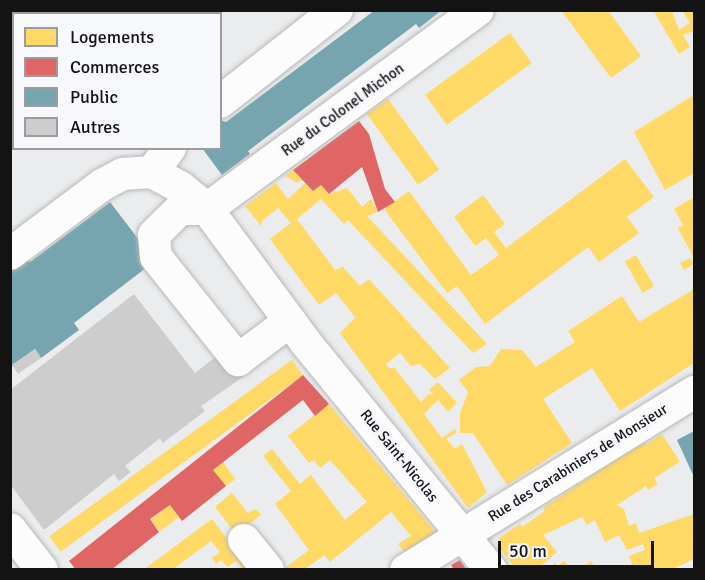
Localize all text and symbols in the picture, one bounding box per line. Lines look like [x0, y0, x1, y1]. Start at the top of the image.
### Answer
legend [12, 12, 222, 150]
text: Logements [70, 26, 154, 48]
text: Commerces [70, 56, 159, 78]
street label: Rue du Colonel Michon [278, 60, 408, 160]
text: Public [70, 86, 118, 108]
text: Autres [70, 116, 120, 138]
street label: Rue des Carabiniers de Monsieur [485, 400, 671, 526]
street label: Rue Saint-Nicolas [356, 406, 442, 506]
scale bar [501, 529, 657, 567]
text: 50 m [509, 540, 547, 562]

